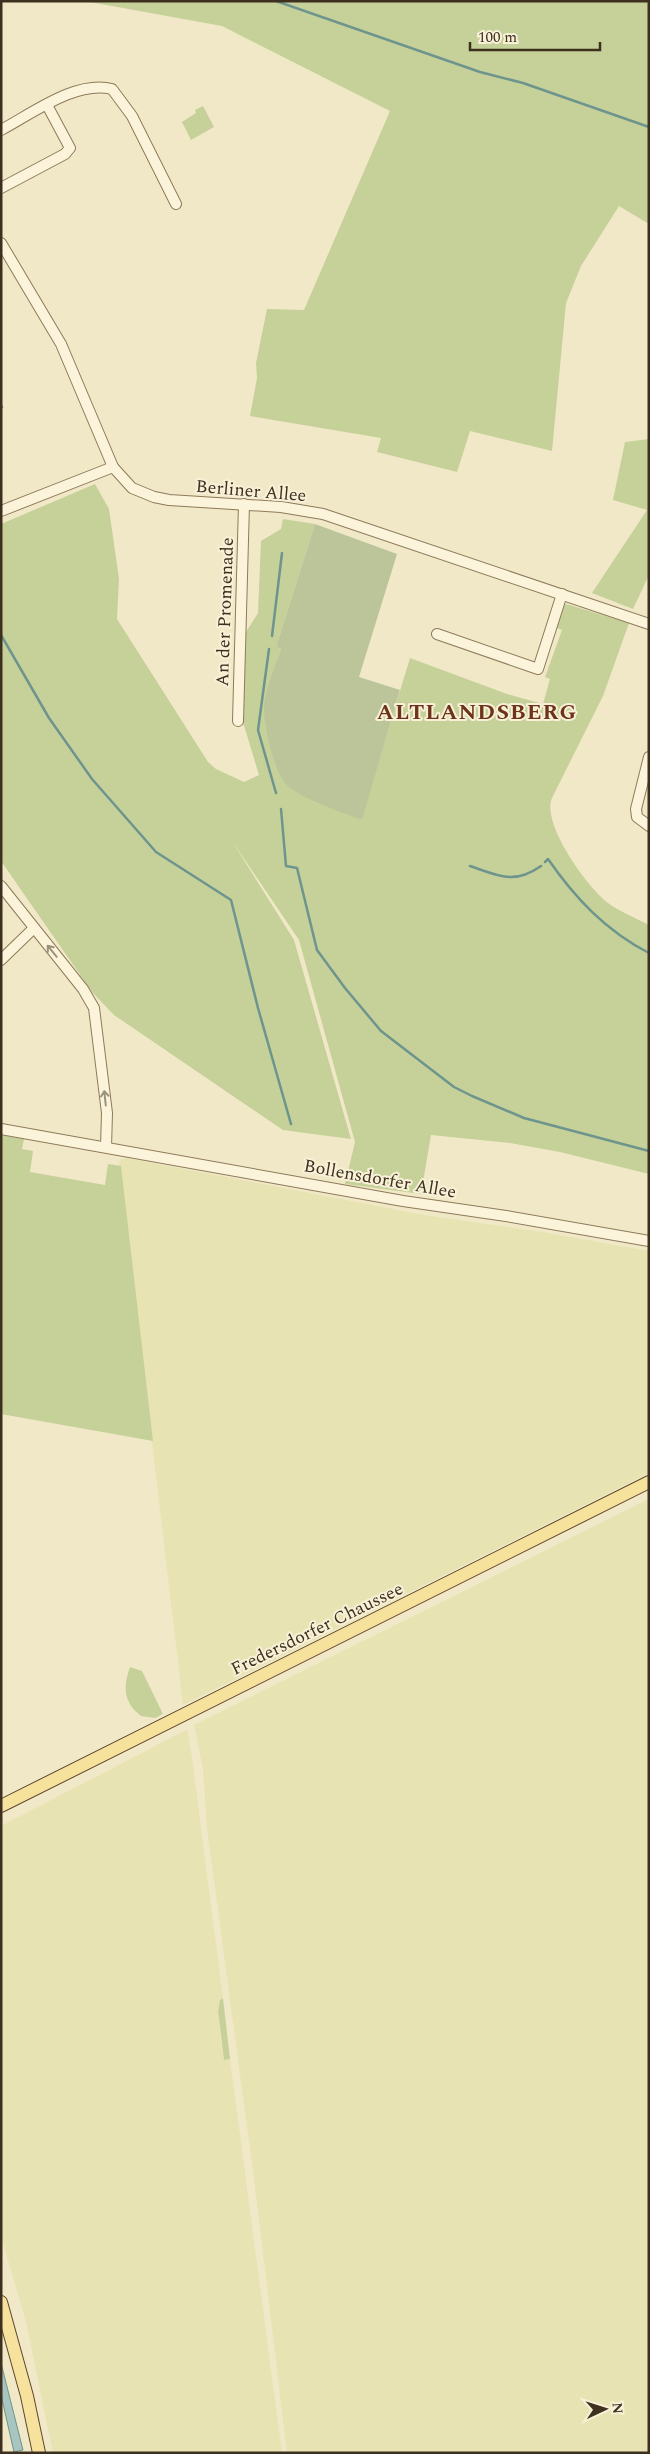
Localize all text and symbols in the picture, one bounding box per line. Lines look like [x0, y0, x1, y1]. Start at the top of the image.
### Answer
scale bar [470, 20, 600, 52]
text: 100 m [478, 26, 517, 49]
street label: Berliner Allee [195, 473, 307, 509]
street label: An der Promenade [209, 537, 241, 687]
district label: ALTLANDSBERG [377, 696, 577, 729]
one-way arrow [46, 945, 57, 958]
one-way arrow [101, 1091, 110, 1107]
street label: Bollensdorfer Allee [302, 1152, 458, 1206]
street label: Fredersdorfer Chaussee [226, 1575, 408, 1683]
north arrow [580, 2384, 630, 2434]
text: N [607, 2402, 628, 2415]

